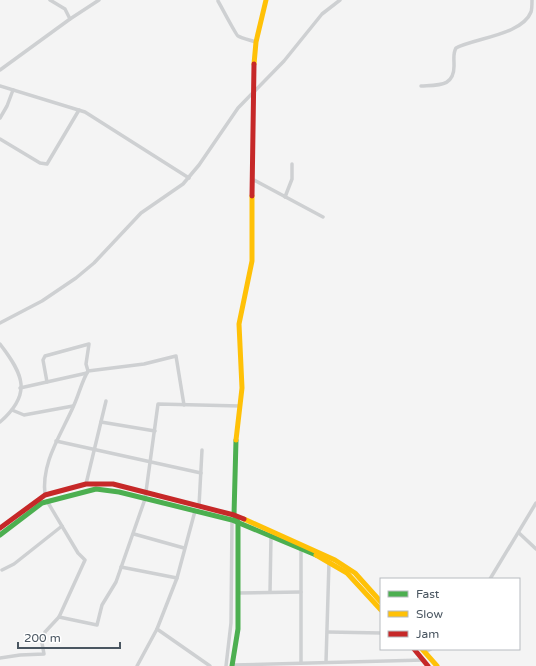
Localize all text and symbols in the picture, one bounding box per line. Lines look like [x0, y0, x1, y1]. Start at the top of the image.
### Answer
legend [380, 578, 520, 650]
text: Fast [416, 587, 440, 601]
text: Slow [416, 607, 443, 621]
scale bar [18, 624, 120, 650]
text: Jam [416, 627, 439, 641]
text: 200 m [24, 631, 61, 645]

